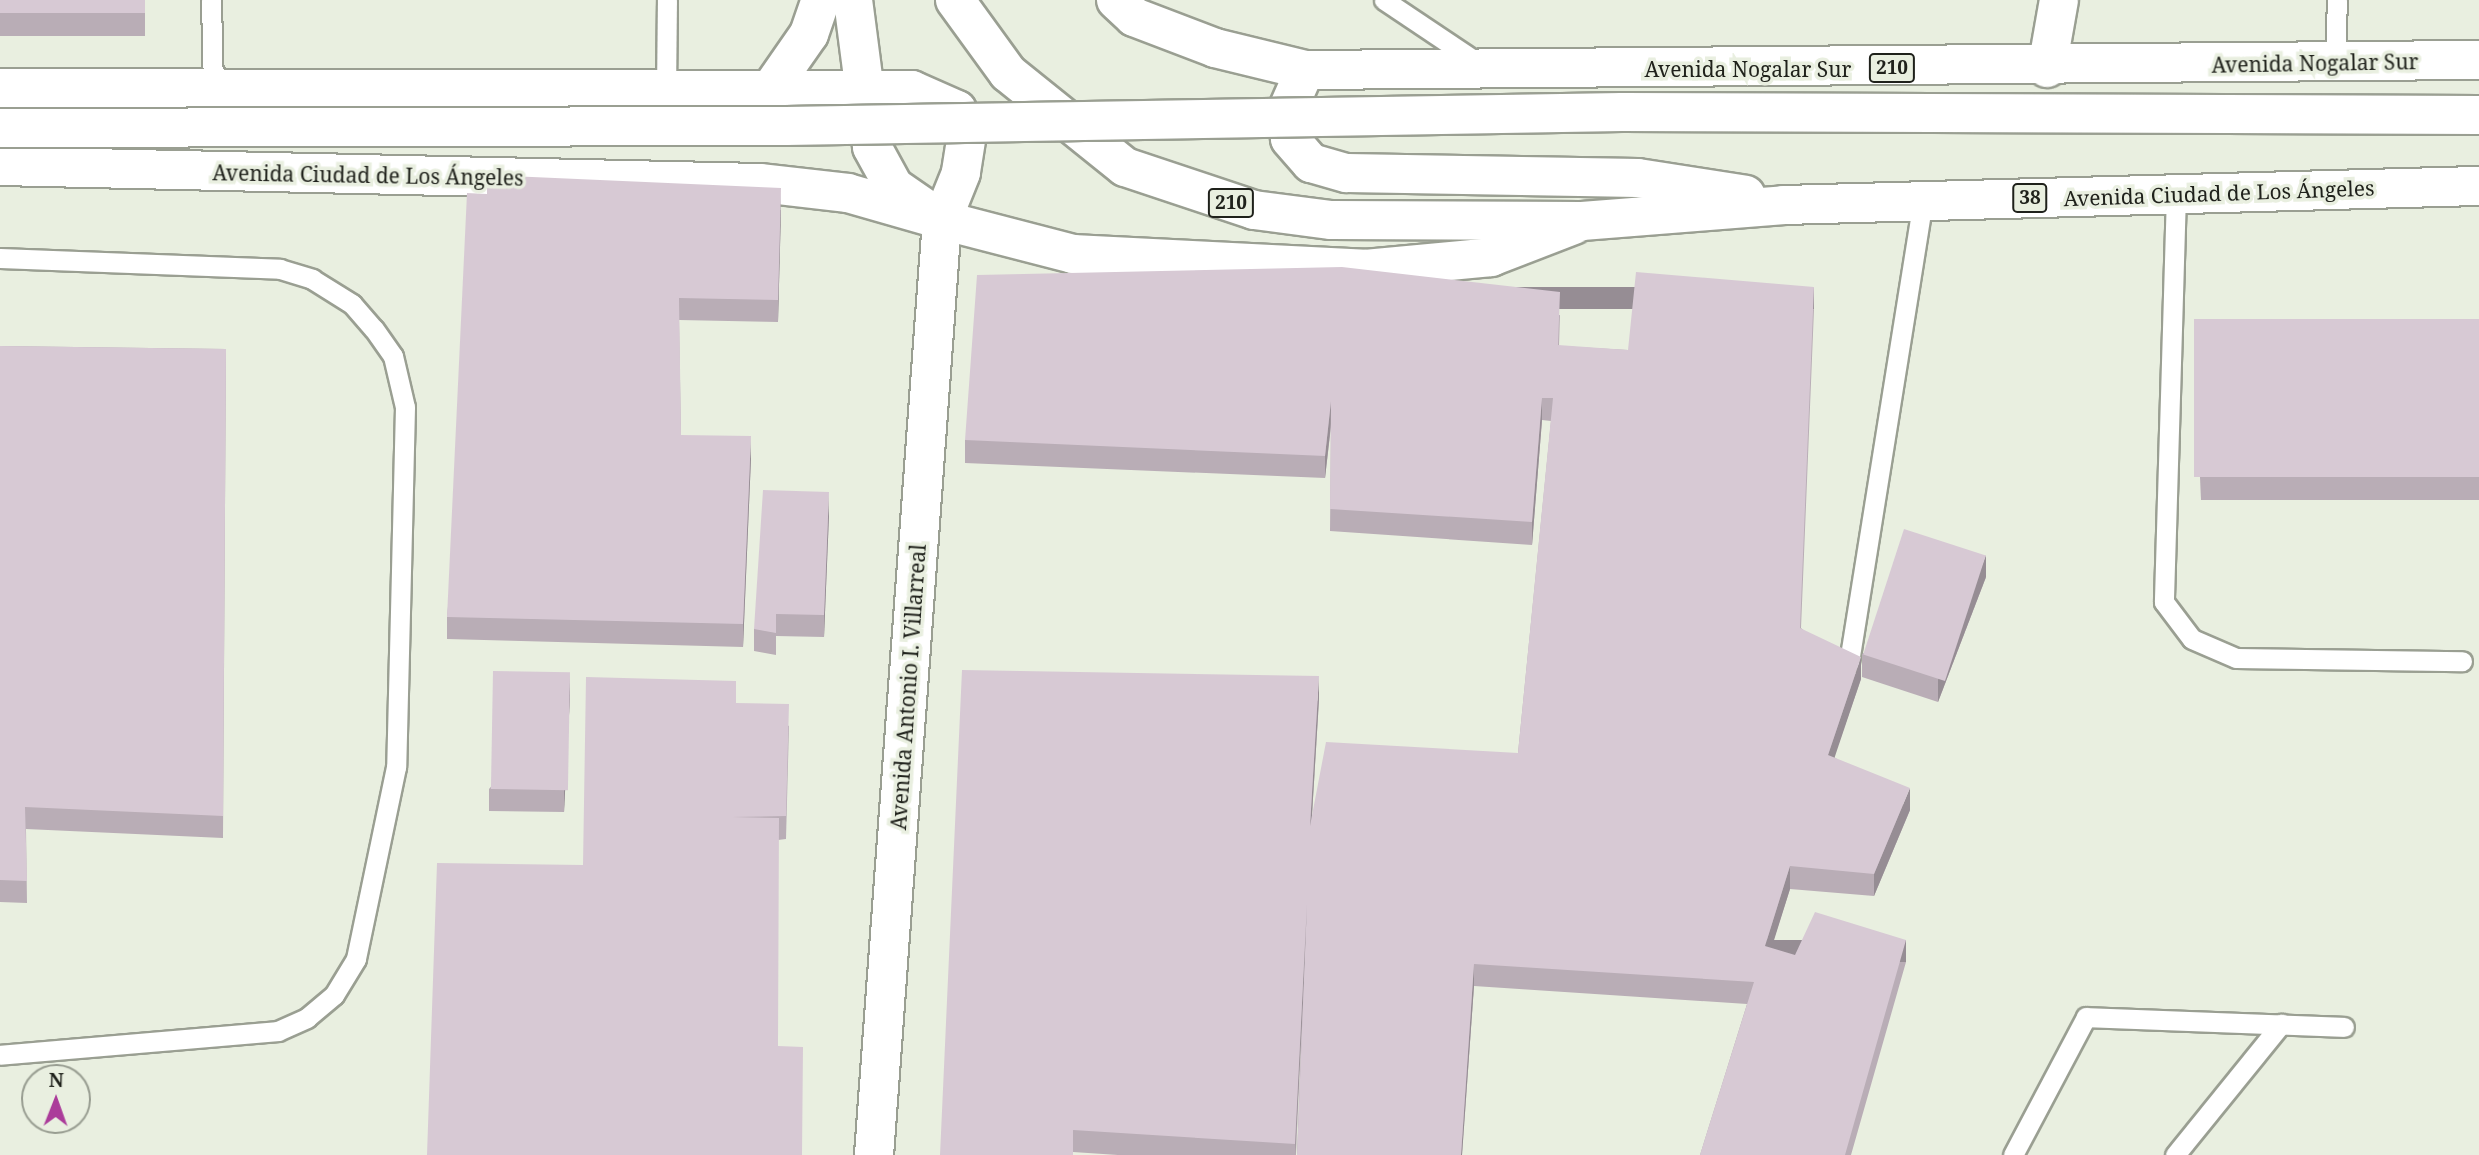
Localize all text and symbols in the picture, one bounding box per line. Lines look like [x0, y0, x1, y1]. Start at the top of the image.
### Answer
street label: Avenida Nogalar Sur [2211, 49, 2419, 77]
road number: 210 [1868, 52, 1916, 83]
street label: Avenida Nogalar Sur [1645, 56, 1851, 82]
street label: Avenida Ciudad de Los Ángeles [212, 160, 524, 190]
street label: Avenida Ciudad de Los Ángeles [2063, 175, 2375, 211]
road number: 38 [2011, 182, 2049, 214]
road number: 210 [1206, 188, 1256, 218]
street label: Avenida Antonio I. Villarreal [885, 543, 931, 831]
north arrow [21, 1064, 91, 1134]
text: N [49, 1067, 64, 1093]

